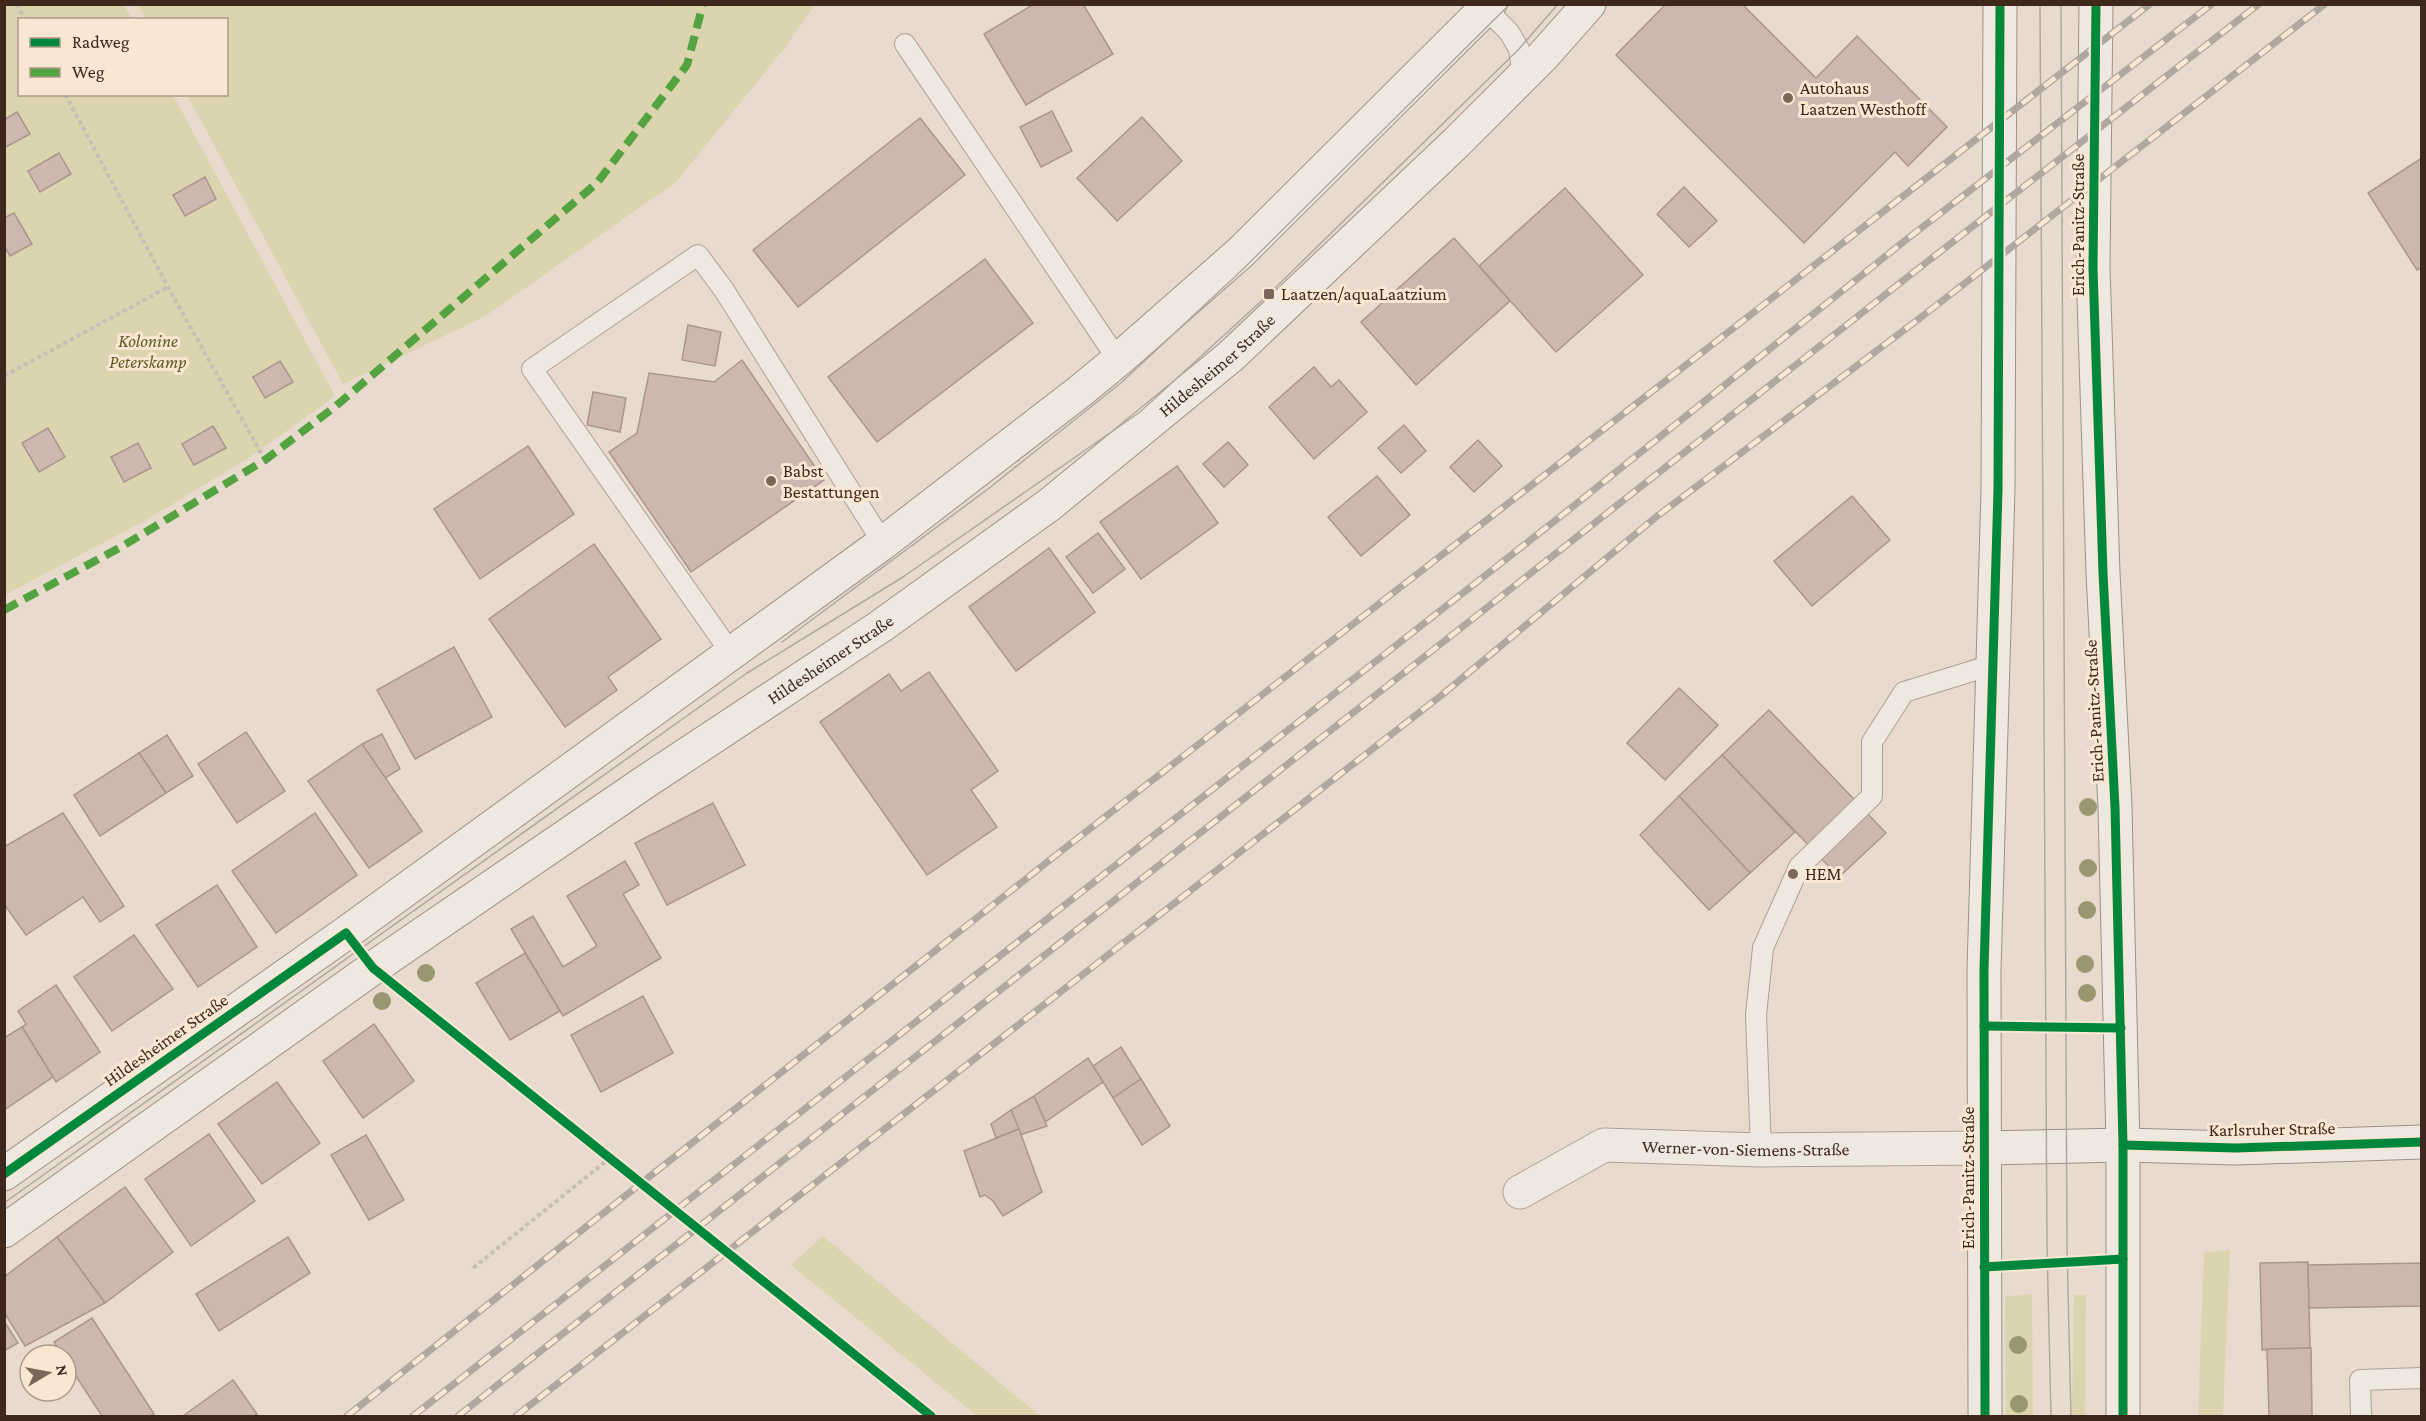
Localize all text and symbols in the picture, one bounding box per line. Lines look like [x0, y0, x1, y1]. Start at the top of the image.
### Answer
legend [18, 18, 228, 96]
text: Radweg [72, 32, 130, 52]
text: Weg [72, 62, 105, 82]
place label: Autohaus Laatzen Westhoff [1800, 78, 1928, 119]
marker: Autohaus Laatzen Westhoff [1781, 91, 1795, 105]
street label: Erich-Panitz-Straße [2068, 154, 2088, 296]
place label: Laatzen/aquaLaatzium [1281, 284, 1447, 304]
marker: Laatzen/aquaLaatzium [1262, 287, 1276, 301]
street label: Hildesheimer Straße [1155, 310, 1279, 421]
park label: Kolonine Peterskamp [109, 331, 187, 372]
place label: Babst Bestattungen [783, 461, 880, 502]
marker: Babst Bestattungen [764, 474, 778, 488]
street label: Hildesheimer Straße [764, 610, 897, 708]
street label: Erich-Panitz-Straße [2080, 639, 2108, 783]
place label: HEM [1805, 864, 1842, 884]
marker: HEM [1786, 867, 1800, 881]
street label: Hildesheimer Straße [100, 990, 232, 1090]
street label: Erich-Panitz-Straße [1958, 1107, 1978, 1249]
street label: Karlsruher Straße [2209, 1118, 2336, 1140]
street label: Werner-von-Siemens-Straße [1642, 1136, 1850, 1160]
north arrow [18, 1343, 78, 1403]
text: N [53, 1364, 72, 1377]

